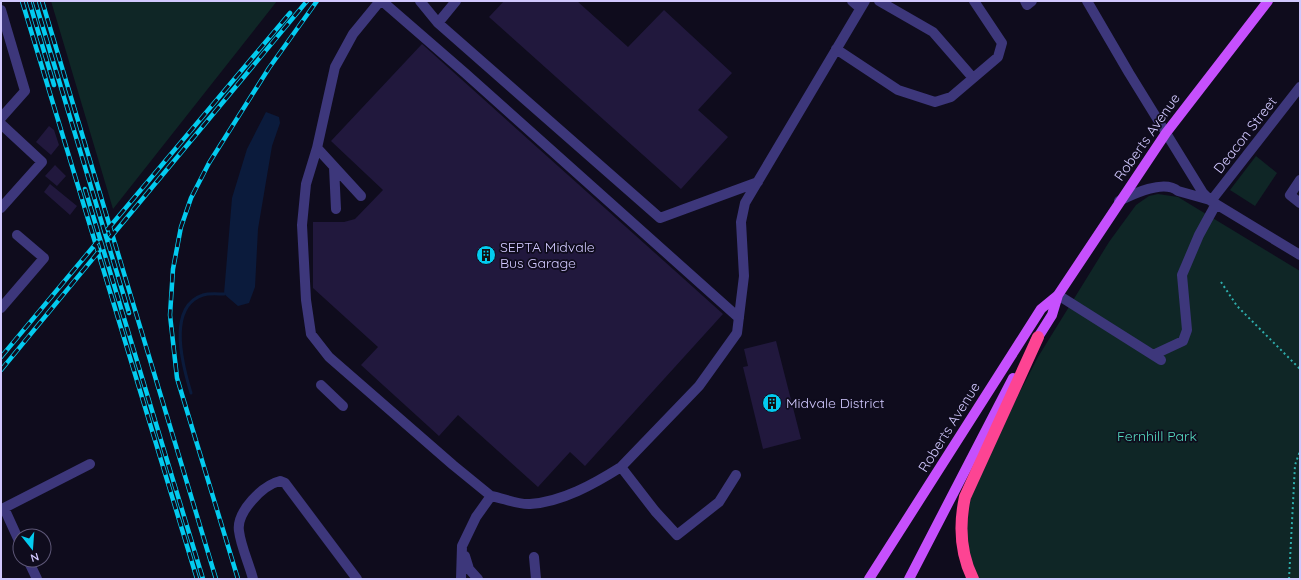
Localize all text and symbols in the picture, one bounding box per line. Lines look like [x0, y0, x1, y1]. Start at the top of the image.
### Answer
street label: Roberts Avenue [1110, 90, 1184, 184]
street label: Deacon Street [1209, 93, 1281, 177]
place label: SEPTA Midvale Bus Garage [500, 238, 595, 272]
building icon: SEPTA Midvale Bus Garage [475, 244, 497, 266]
street label: Roberts Avenue [914, 379, 984, 475]
building icon: Midvale District [761, 392, 783, 414]
place label: Midvale District [786, 394, 885, 412]
park label: Fernhill Park [1117, 427, 1197, 445]
north arrow [12, 528, 52, 568]
text: N [29, 550, 41, 565]

